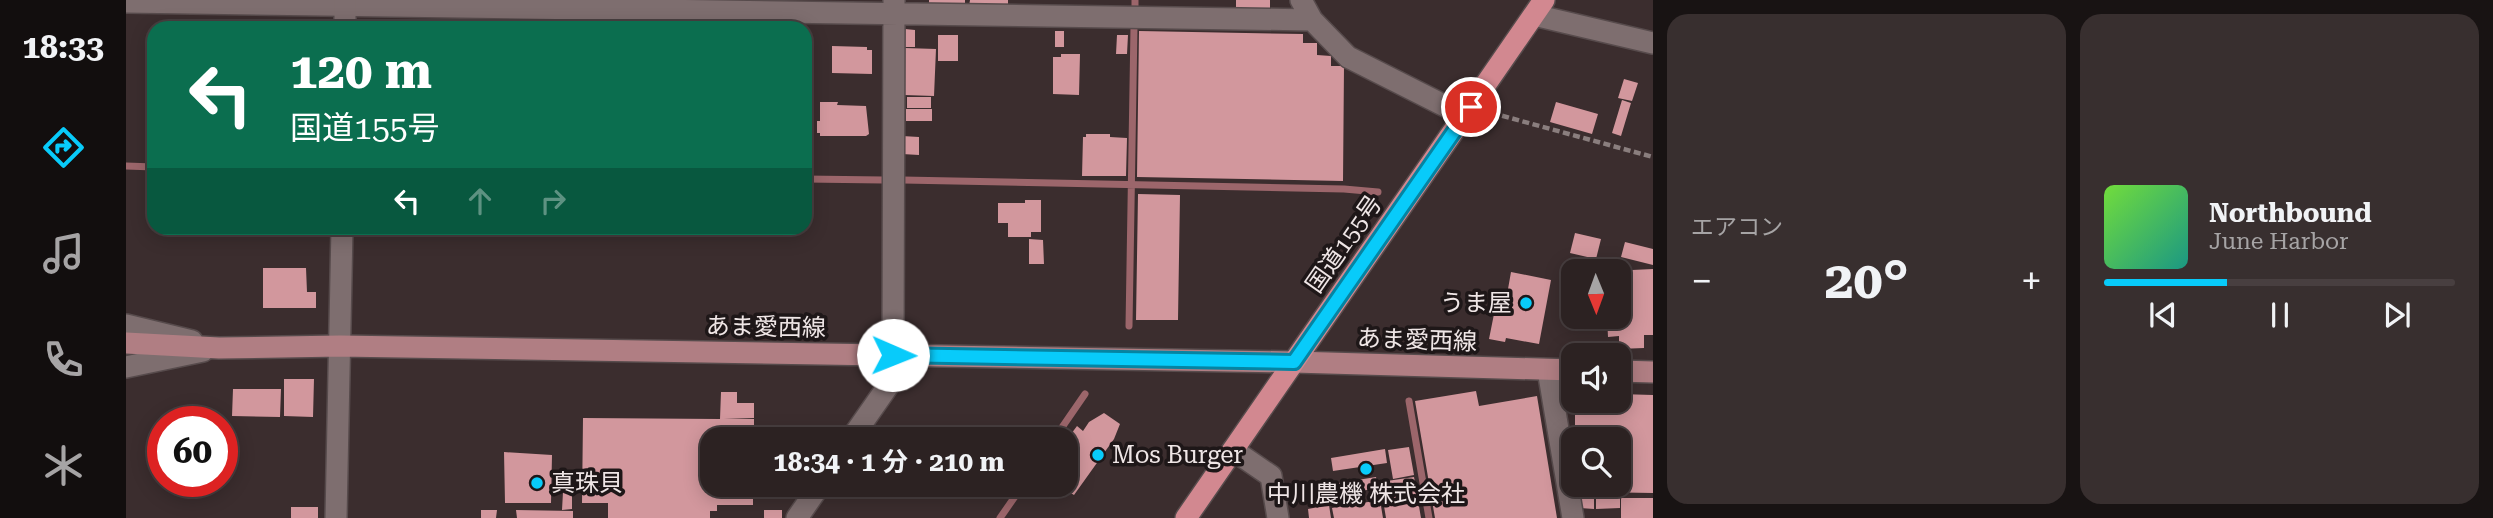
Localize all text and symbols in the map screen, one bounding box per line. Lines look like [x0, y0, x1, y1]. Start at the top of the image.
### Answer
text: 18:33 [22, 28, 104, 66]
text: 120 m [290, 43, 432, 100]
icon: left [175, 49, 266, 140]
pin [1441, 77, 1501, 137]
icon: arrive [1452, 88, 1490, 126]
text: 国道155号 [290, 109, 440, 147]
icon: directions [39, 123, 88, 172]
icon: left [388, 182, 426, 220]
icon: ahead [461, 182, 499, 220]
icon: right [534, 182, 572, 220]
street label: 国道155号 [1300, 190, 1388, 298]
text: Northbound [2209, 198, 2372, 228]
text: エアコン [1691, 214, 1783, 241]
text: June Harbor [2209, 228, 2349, 255]
icon: music [39, 229, 88, 278]
text: 20° [1824, 250, 1909, 311]
north arrow [1561, 259, 1631, 329]
map controls [1561, 259, 1631, 497]
text: − [1691, 259, 1712, 303]
text: + [2021, 259, 2042, 303]
place label: うま屋 [1440, 289, 1512, 317]
marker: うま屋 [1518, 295, 1534, 311]
icon: previous [2144, 296, 2182, 334]
icon: pause [2261, 296, 2299, 334]
icon: next [2378, 296, 2416, 334]
street label: あま愛西線 [706, 312, 826, 342]
position arrow [856, 318, 930, 392]
street label: あま愛西線 [1357, 324, 1477, 356]
icon: phone [39, 335, 88, 384]
button: sound [1561, 343, 1631, 413]
speed limit sign: 60 [147, 406, 238, 497]
button: search [1561, 427, 1631, 497]
icon: climate [39, 441, 88, 490]
place label: Mos Burger [1112, 441, 1243, 469]
text: 18:34 · 1 分 · 210 m [773, 447, 1005, 477]
marker: Mos Burger [1090, 447, 1106, 463]
marker: 中川農機 株式会社 [1358, 461, 1374, 477]
place label: 真珠貝 [551, 469, 623, 497]
marker: 真珠貝 [529, 475, 545, 491]
place label: 中川農機 株式会社 [1267, 480, 1465, 508]

